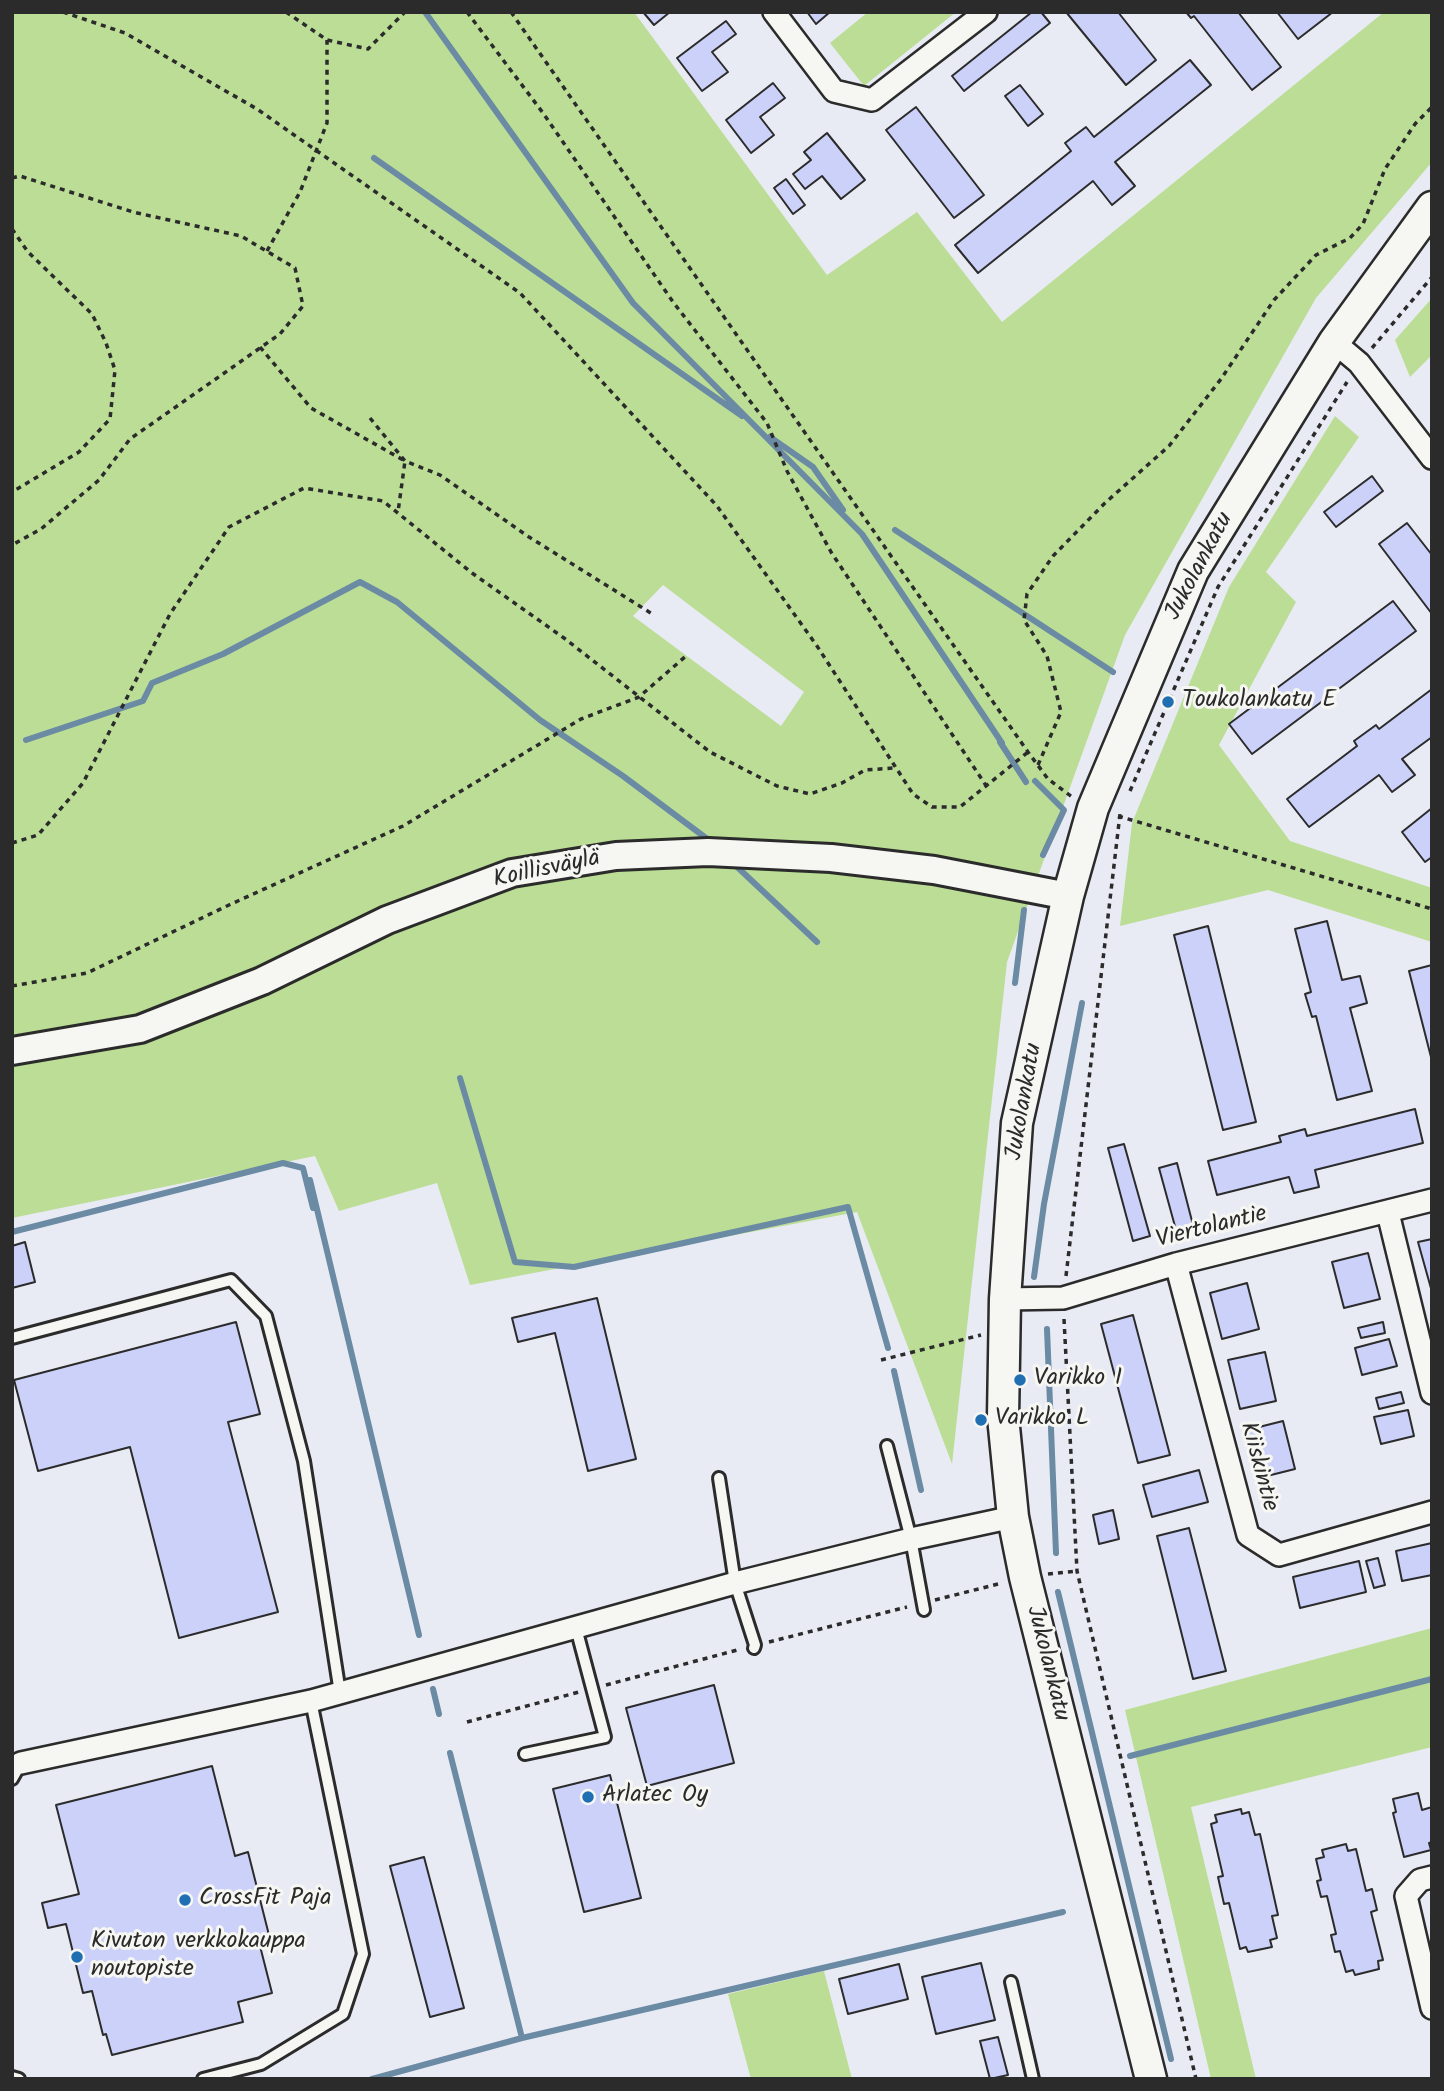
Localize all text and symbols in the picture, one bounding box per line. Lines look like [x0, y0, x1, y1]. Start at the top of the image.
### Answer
street label: Jukolankatu [1161, 508, 1241, 626]
place label: Toukolankatu E [1182, 688, 1336, 716]
marker: Toukolankatu E [1160, 694, 1176, 710]
street label: Koillisväylä [491, 846, 603, 896]
street label: Jukolankatu [1002, 1041, 1050, 1163]
street label: Viertolantie [1154, 1201, 1270, 1257]
place label: Varikko I [1034, 1366, 1122, 1394]
marker: Varikko I [1012, 1372, 1028, 1388]
place label: Varikko L [995, 1406, 1089, 1434]
marker: Varikko L [973, 1412, 989, 1428]
street label: Kiiskintie [1231, 1419, 1283, 1515]
street label: Jukolankatu [1018, 1603, 1074, 1725]
place label: Arlatec Oy [602, 1783, 708, 1811]
marker: Arlatec Oy [580, 1789, 596, 1805]
place label: CrossFit Paja [199, 1886, 331, 1914]
marker: CrossFit Paja [177, 1892, 193, 1908]
place label: Kivuton verkkokauppa noutopiste [91, 1929, 306, 1985]
marker: Kivuton verkkokauppa noutopiste [69, 1949, 85, 1965]

